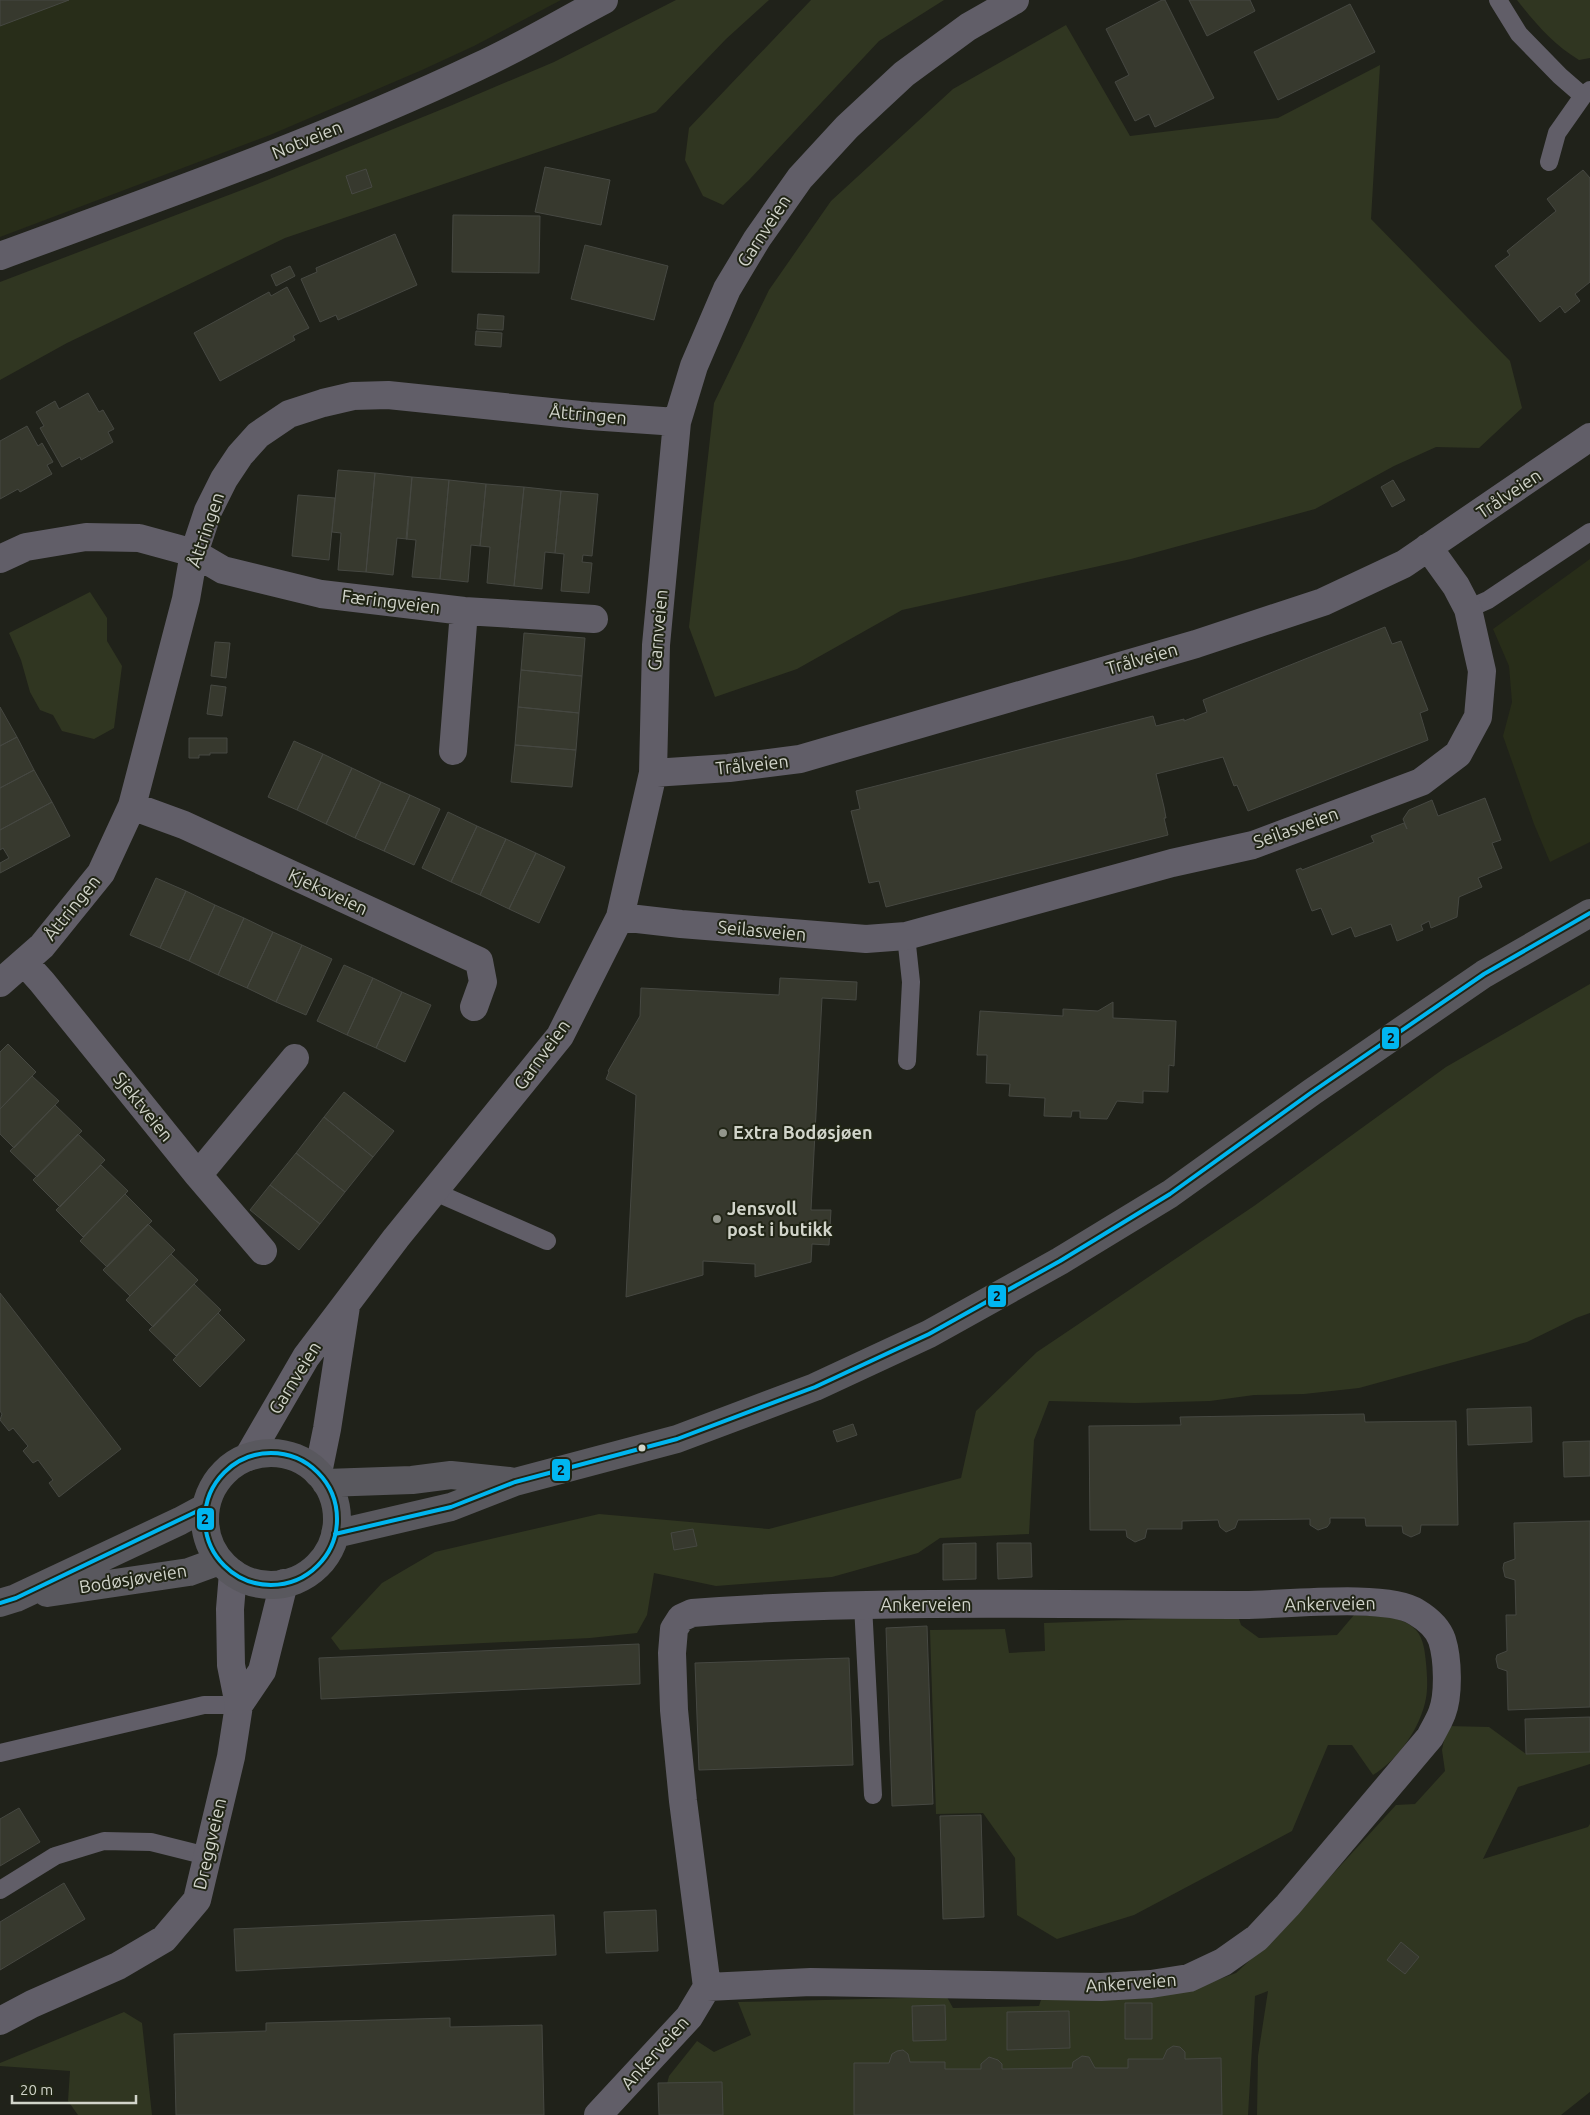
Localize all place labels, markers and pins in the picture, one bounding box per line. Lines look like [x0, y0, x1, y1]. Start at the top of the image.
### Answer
place label: Extra Bodøsjøen [733, 1122, 872, 1142]
marker: Extra Bodøsjøen [717, 1127, 729, 1139]
place label: Jensvoll post i butikk [727, 1198, 833, 1239]
marker: Jensvoll post i butikk [711, 1213, 723, 1225]
unlabelled marker [637, 1443, 647, 1453]

